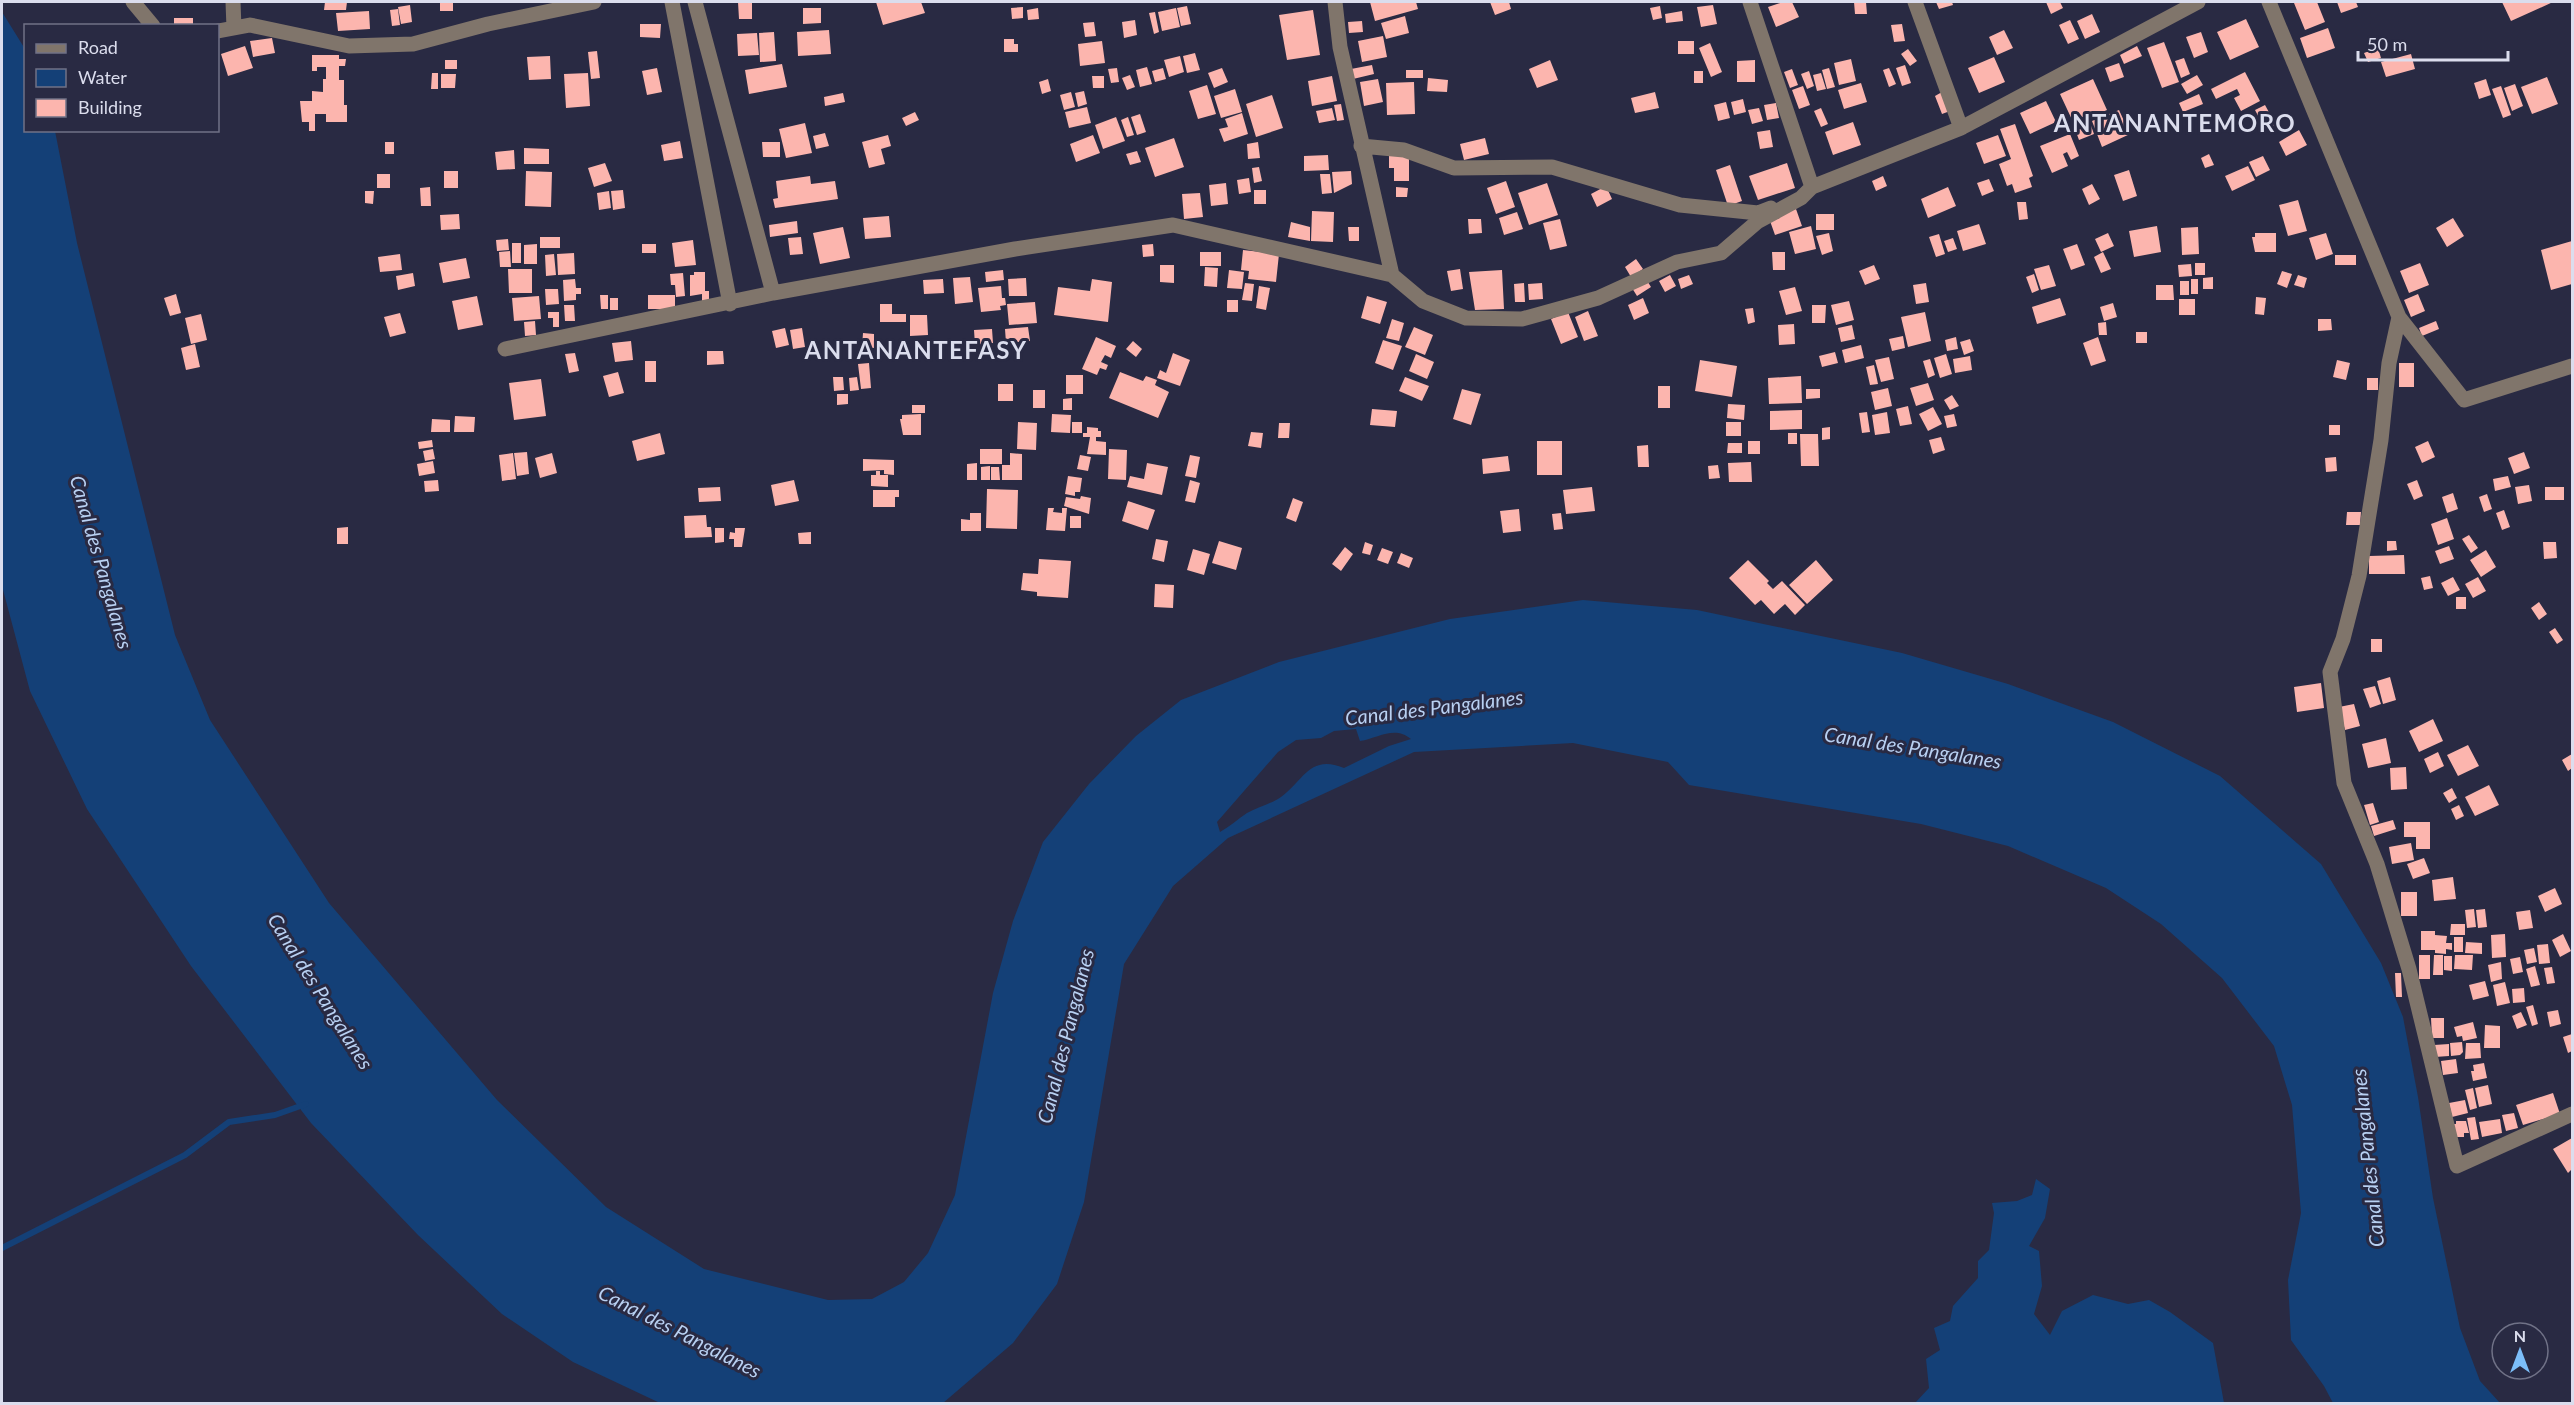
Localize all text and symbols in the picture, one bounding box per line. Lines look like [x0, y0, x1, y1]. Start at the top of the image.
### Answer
legend [24, 24, 219, 132]
scale bar [2358, 24, 2508, 62]
text: 50 m [2367, 33, 2407, 55]
text: Road [78, 36, 118, 58]
text: Water [78, 66, 127, 88]
text: Building [78, 96, 142, 118]
district label: ANTANANTEMORO [2053, 108, 2296, 137]
district label: ANTANANTEFASY [803, 335, 1028, 364]
water label: Canal des Pangalanes [66, 473, 138, 651]
water label: Canal des Pangalanes [1344, 684, 1524, 730]
water label: Canal des Pangalanes [1823, 721, 2003, 773]
water label: Canal des Pangalanes [263, 909, 379, 1073]
water label: Canal des Pangalanes [1032, 946, 1098, 1126]
water label: Canal des Pangalanes [2346, 1068, 2388, 1248]
water label: Canal des Pangalanes [595, 1280, 765, 1382]
north arrow [2490, 1321, 2550, 1381]
text: N [2514, 1326, 2526, 1345]

